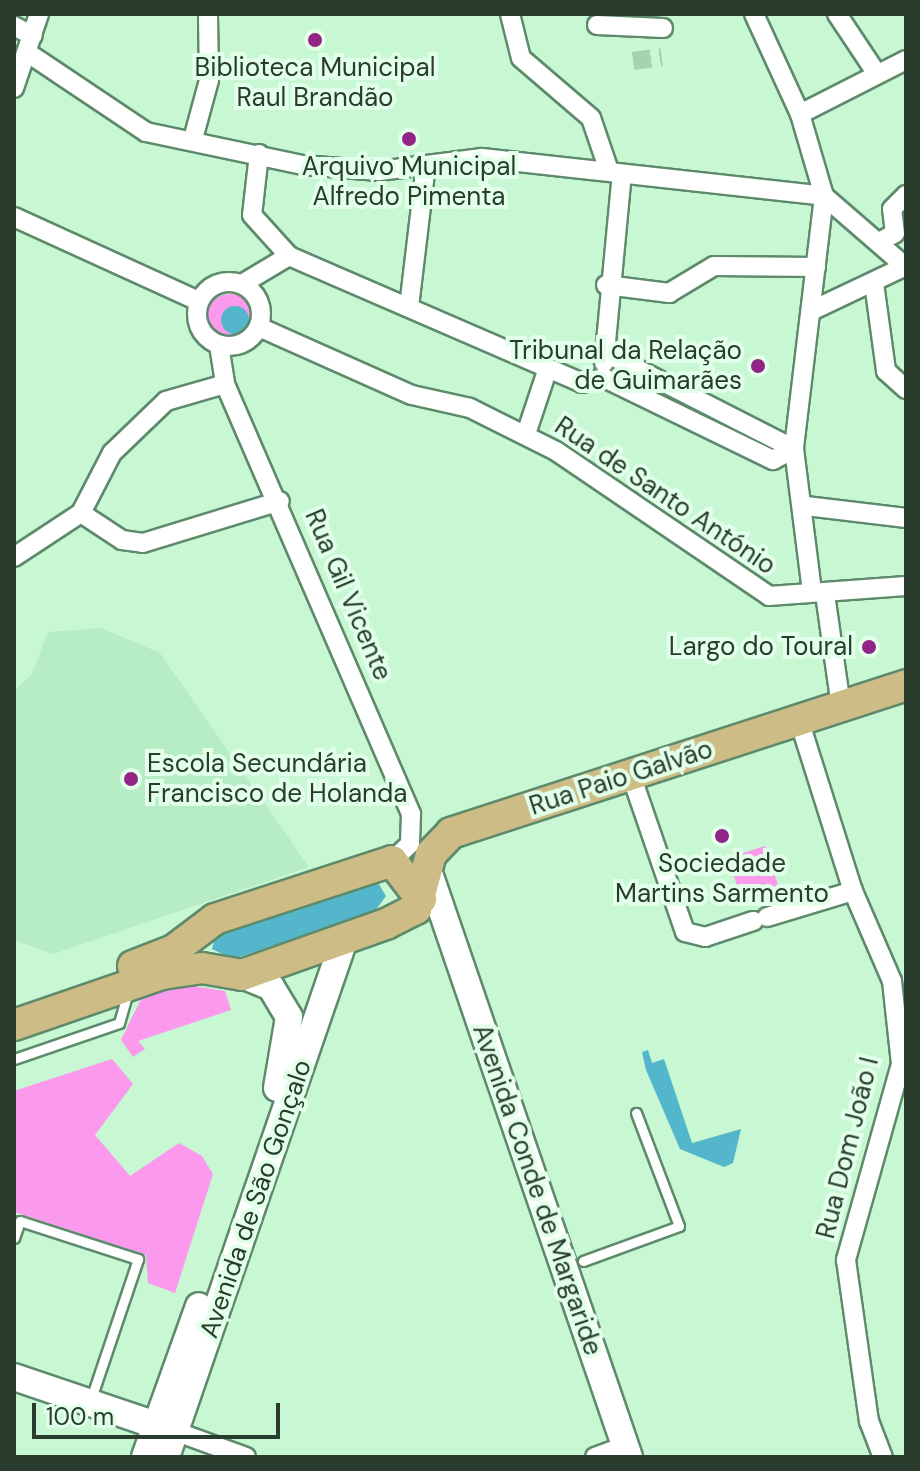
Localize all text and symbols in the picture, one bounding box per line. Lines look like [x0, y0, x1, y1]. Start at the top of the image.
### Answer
marker: Biblioteca Municipal Raul Brandão [306, 31, 324, 49]
place label: Biblioteca Municipal Raul Brandão [195, 52, 435, 114]
marker: Arquivo Municipal Alfredo Pimenta [400, 130, 418, 148]
place label: Arquivo Municipal Alfredo Pimenta [302, 151, 516, 212]
place label: Tribunal da Relação de Guimarães [509, 335, 742, 396]
marker: Tribunal da Relação de Guimarães [749, 357, 767, 375]
street label: Rua de Santo António [549, 410, 781, 582]
street label: Rua Gil Vicente [298, 505, 398, 685]
place label: Largo do Toural [669, 631, 853, 663]
marker: Largo do Toural [860, 638, 878, 656]
street label: Rua Paio Galvão [525, 734, 717, 822]
place label: Escola Secundária Francisco de Holanda [147, 748, 407, 810]
marker: Escola Secundária Francisco de Holanda [122, 770, 140, 788]
marker: Sociedade Martins Sarmento [713, 827, 731, 845]
place label: Sociedade Martins Sarmento [615, 848, 829, 910]
street label: Avenida Conde de Margaride [466, 1020, 608, 1360]
street label: Rua Dom João I [810, 1054, 886, 1242]
street label: Avenida de São Gonçalo [194, 1056, 318, 1342]
scale bar [36, 1387, 284, 1437]
text: 100 m [46, 1401, 114, 1432]

